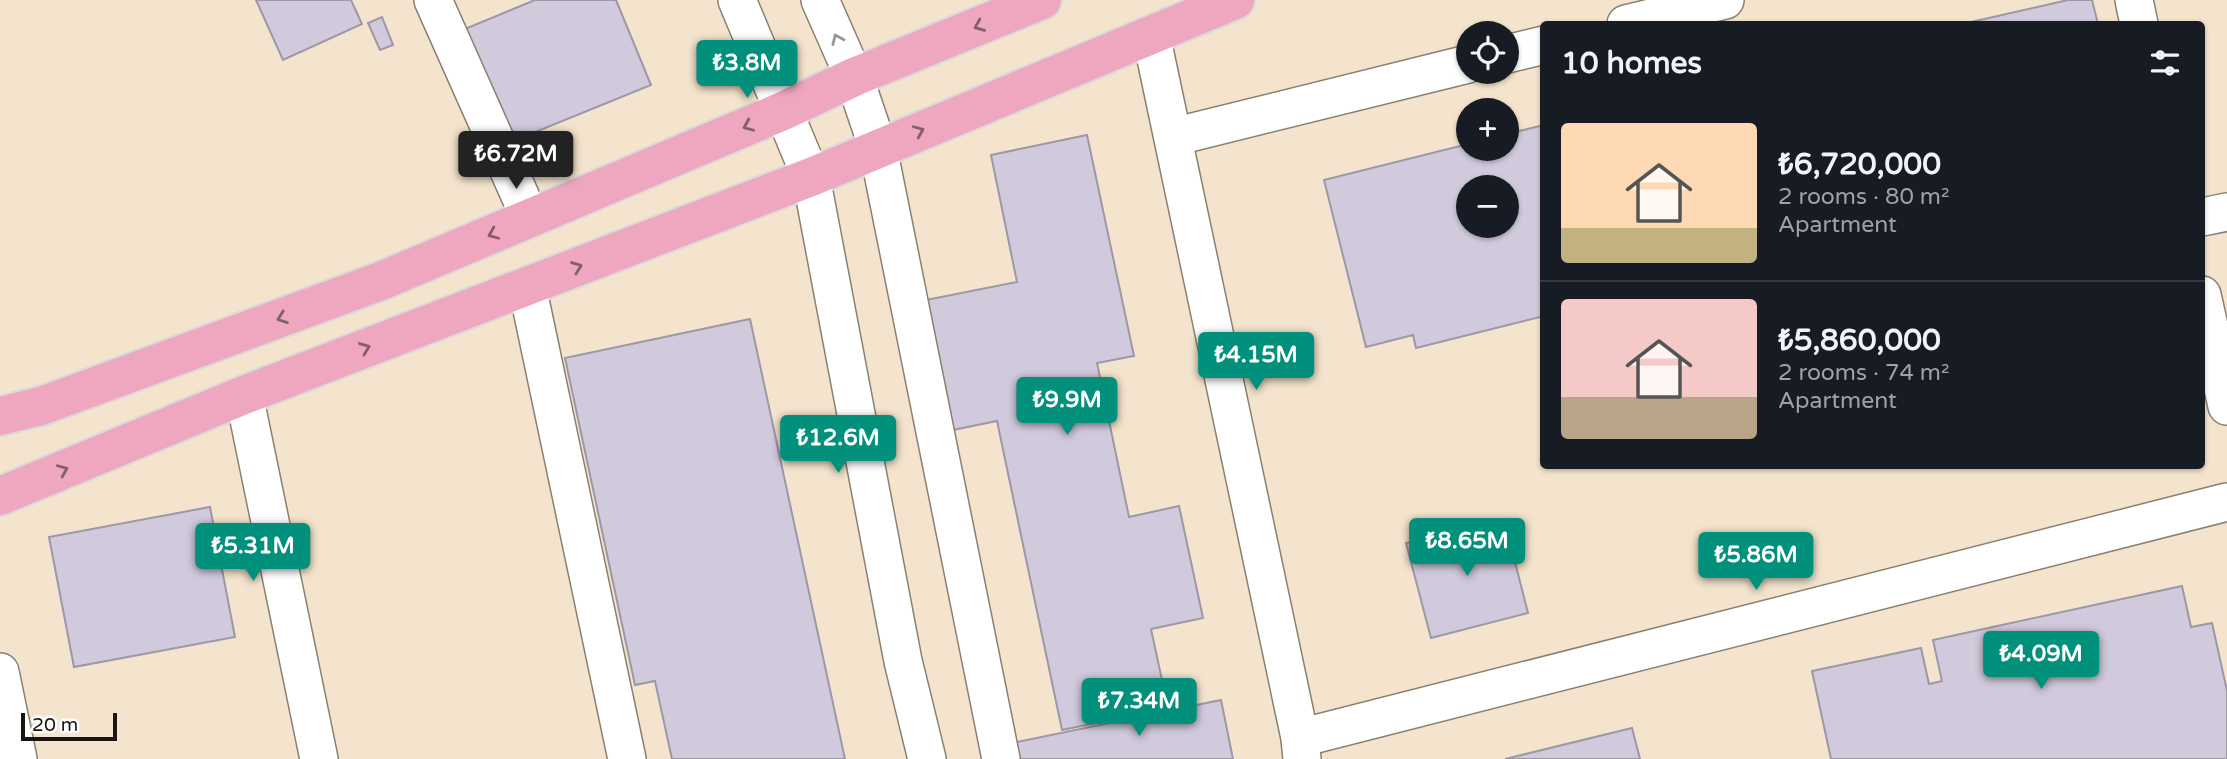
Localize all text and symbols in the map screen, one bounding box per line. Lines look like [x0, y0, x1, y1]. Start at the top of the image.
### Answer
one-way arrow [973, 17, 985, 31]
map controls [1456, 21, 1519, 238]
button: locate [1456, 21, 1519, 84]
one-way arrow [831, 33, 845, 46]
pin: ₺3.8M [698, 41, 796, 100]
icon: filters [2146, 44, 2184, 82]
text: 10 homes [1561, 45, 1702, 82]
text: ₺3.8M [712, 49, 782, 77]
button: + [1456, 98, 1519, 161]
one-way arrow [742, 118, 755, 132]
one-way arrow [912, 126, 924, 140]
pin: ₺6.72M [459, 132, 573, 191]
text: ₺6.72M [474, 140, 558, 168]
text: ₺6,720,000 [1778, 146, 1941, 183]
icon: home [1617, 151, 1701, 235]
button: − [1456, 175, 1519, 238]
text: 2 rooms · 80 m² [1778, 183, 1949, 211]
text: Apartment [1778, 211, 1897, 239]
one-way arrow [488, 225, 500, 239]
one-way arrow [571, 261, 583, 275]
one-way arrow [276, 309, 288, 323]
text: ₺5,860,000 [1778, 322, 1941, 359]
icon: home [1617, 327, 1701, 411]
pin: ₺4.15M [1199, 332, 1313, 392]
text: ₺4.15M [1214, 341, 1298, 369]
one-way arrow [358, 343, 370, 357]
text: 2 rooms · 74 m² [1778, 359, 1949, 387]
pin: ₺9.9M [1018, 378, 1116, 437]
text: ₺9.9M [1032, 386, 1102, 414]
text: Apartment [1778, 387, 1897, 415]
pin: ₺12.6M [781, 416, 895, 475]
text: ₺12.6M [796, 424, 880, 452]
one-way arrow [56, 465, 68, 479]
pin: ₺8.65M [1410, 518, 1524, 578]
pin: ₺5.31M [196, 524, 310, 583]
text: ₺8.65M [1425, 527, 1509, 555]
text: ₺5.31M [211, 532, 295, 560]
pin: ₺5.86M [1699, 532, 1813, 592]
text: ₺5.86M [1714, 541, 1798, 569]
pin: ₺4.09M [1984, 632, 2098, 691]
text: ₺4.09M [1999, 640, 2083, 668]
pin: ₺7.34M [1082, 678, 1196, 738]
text: ₺7.34M [1098, 687, 1180, 715]
scale bar [21, 710, 117, 742]
text: 20 m [32, 714, 78, 736]

